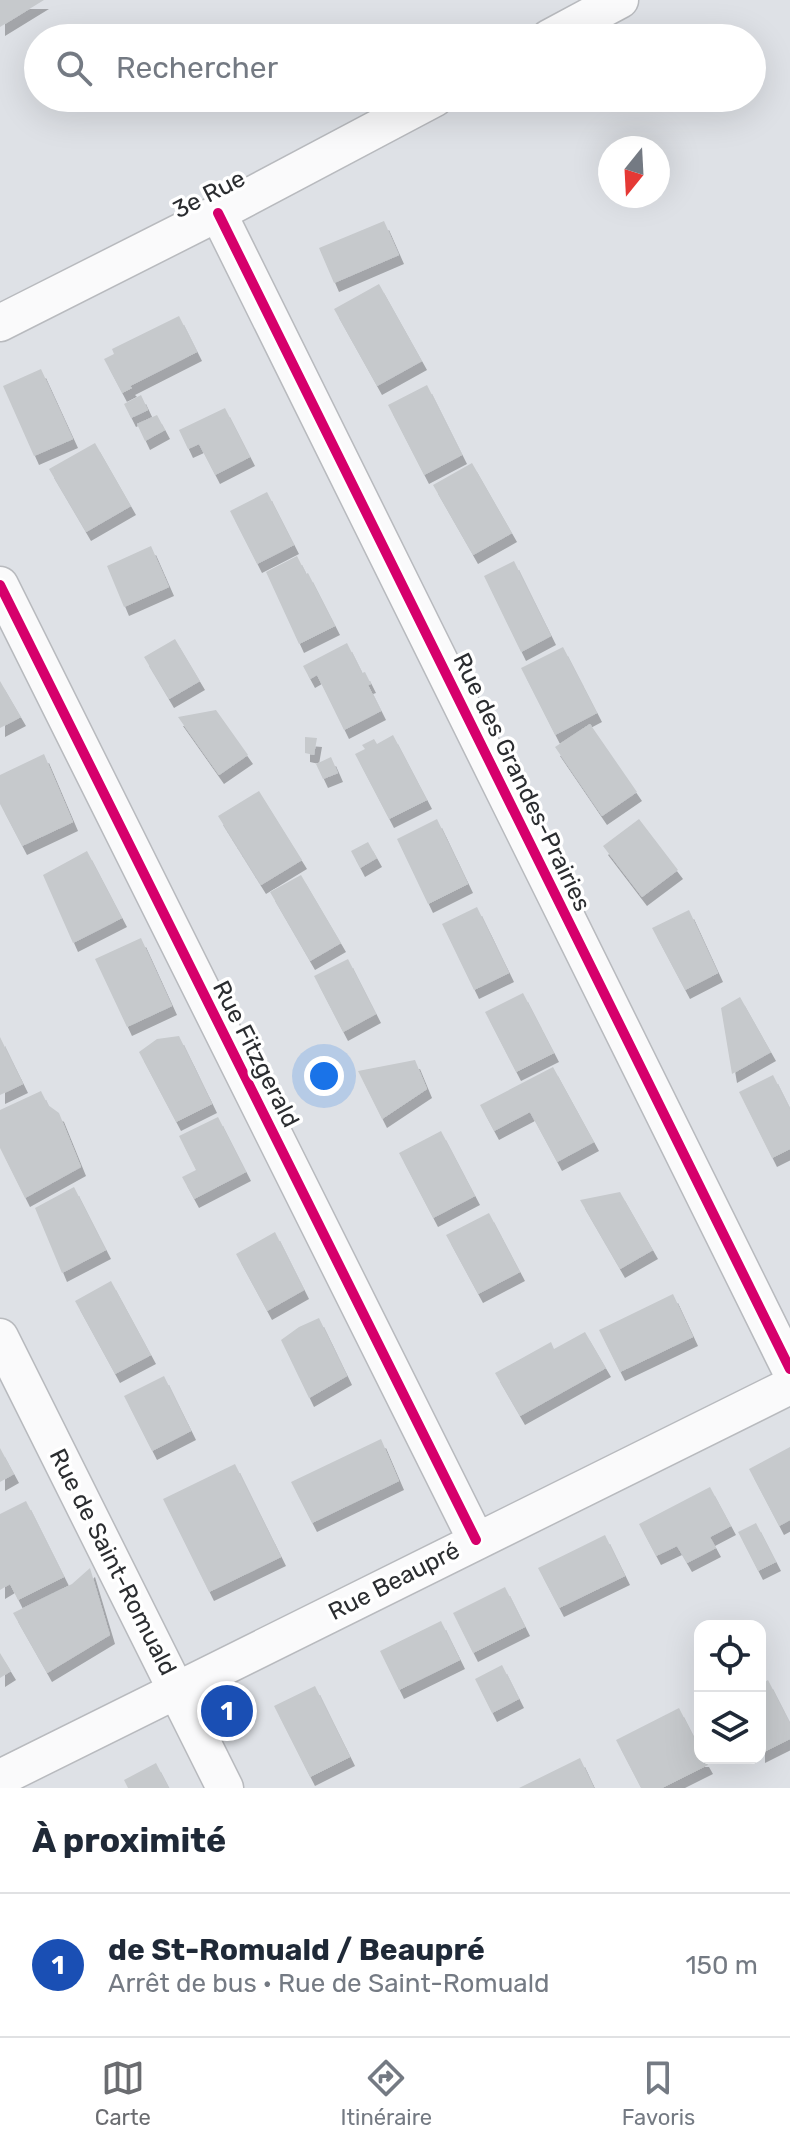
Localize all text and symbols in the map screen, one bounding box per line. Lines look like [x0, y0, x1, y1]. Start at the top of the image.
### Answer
search box [24, 24, 766, 112]
icon: search [52, 46, 96, 90]
text: Rechercher [116, 50, 278, 86]
north arrow [598, 136, 670, 208]
street label: 3e Rue [168, 164, 250, 224]
street label: Rue des Grandes-Prairies [447, 648, 597, 916]
street label: Rue Fitzgerald [207, 976, 305, 1132]
your location [304, 1056, 344, 1096]
street label: Rue de Saint-Romuald [44, 1444, 182, 1680]
street label: Rue Beaupré [324, 1536, 464, 1626]
map controls [694, 1620, 766, 1764]
button: locate [694, 1620, 766, 1692]
pin: 1 [201, 1681, 253, 1741]
button: layers [694, 1692, 766, 1764]
text: À proximité [32, 1820, 226, 1861]
text: de St-Romuald / Beaupré [108, 1932, 485, 1968]
text: 1 [52, 1950, 64, 1981]
text: 150 m [685, 1950, 758, 1981]
text: Arrêt de bus · Rue de Saint-Romuald [108, 1968, 549, 1999]
tab: Carte [95, 2056, 151, 2131]
tab: Itinéraire [340, 2056, 432, 2131]
tab: Favoris [622, 2056, 695, 2131]

